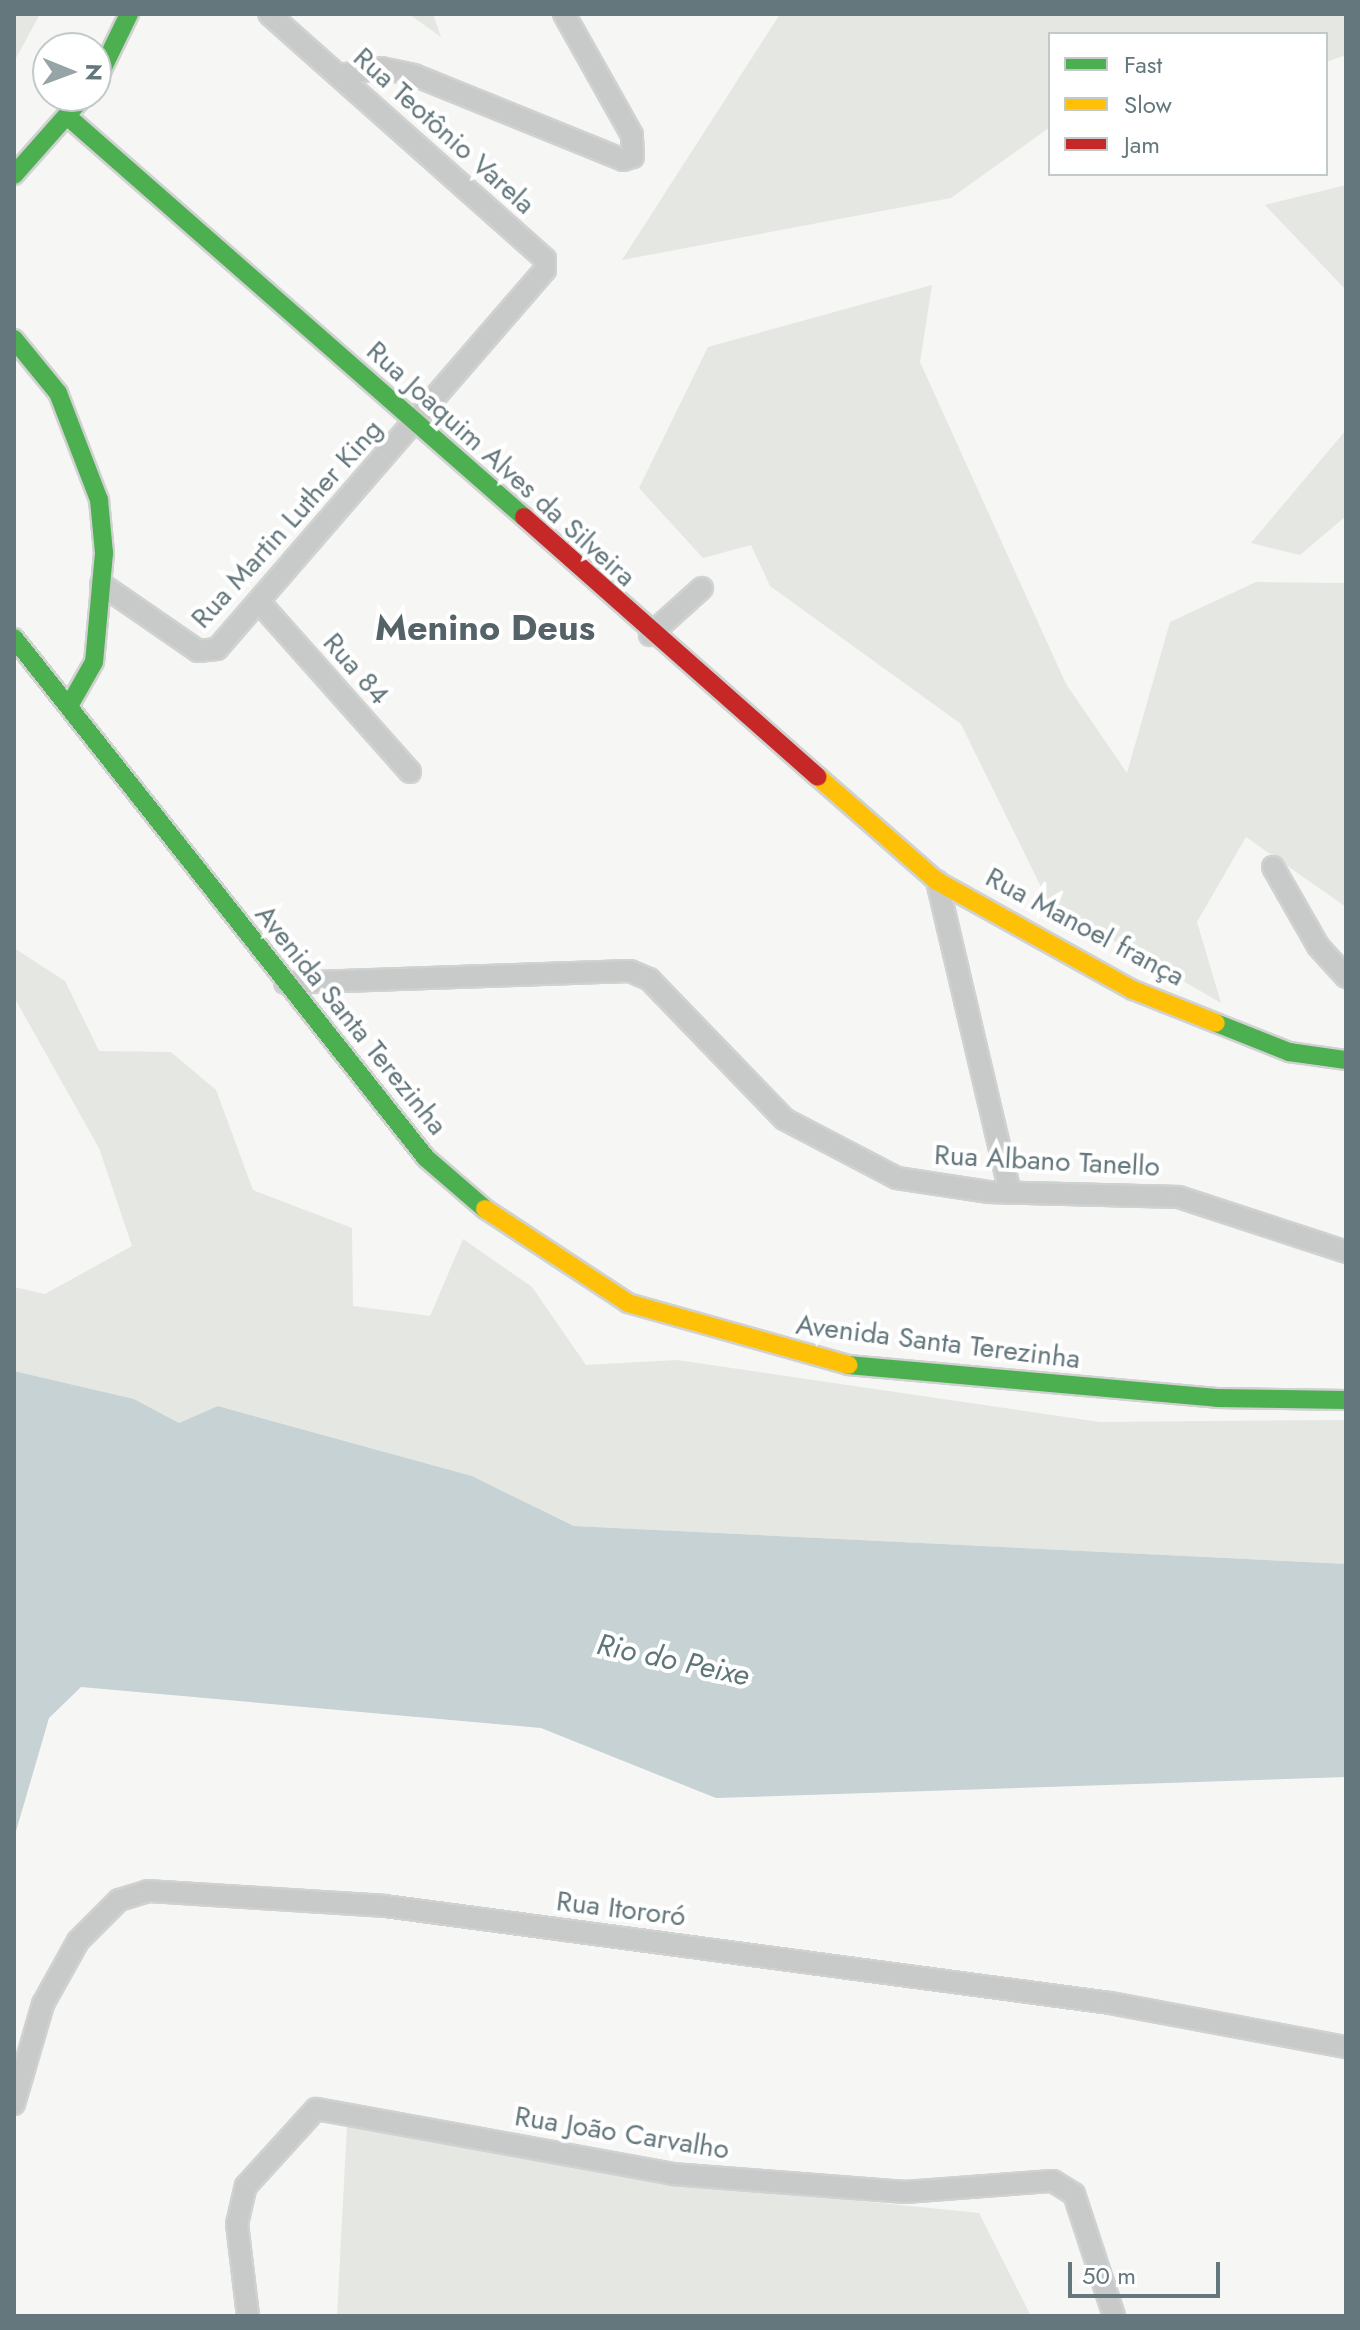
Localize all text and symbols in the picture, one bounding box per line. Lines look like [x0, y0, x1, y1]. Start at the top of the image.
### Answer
north arrow [32, 32, 112, 112]
legend [1048, 32, 1328, 176]
street label: Rua Teotônio Varela [346, 41, 542, 221]
text: Fast [1124, 47, 1162, 82]
text: N [78, 63, 110, 81]
text: Slow [1124, 87, 1172, 122]
text: Jam [1124, 127, 1160, 162]
street label: Rua Joaquim Alves da Silveira [360, 334, 642, 594]
street label: Rua Martin Luther King [184, 413, 390, 635]
district label: Menino Deus [375, 606, 595, 650]
street label: Rua 84 [316, 626, 396, 712]
street label: Rua Manoel frança [980, 860, 1190, 994]
street label: Avenida Santa Terezinha [248, 898, 454, 1142]
street label: Rua Albano Tanello [933, 1138, 1161, 1184]
street label: Avenida Santa Terezinha [794, 1308, 1082, 1376]
water label: Rio do Peixe [594, 1626, 752, 1694]
street label: Rua Itororó [554, 1884, 688, 1934]
street label: Rua João Carvalho [512, 2099, 732, 2167]
scale bar [1072, 2246, 1224, 2296]
text: 50 m [1082, 2258, 1136, 2293]

